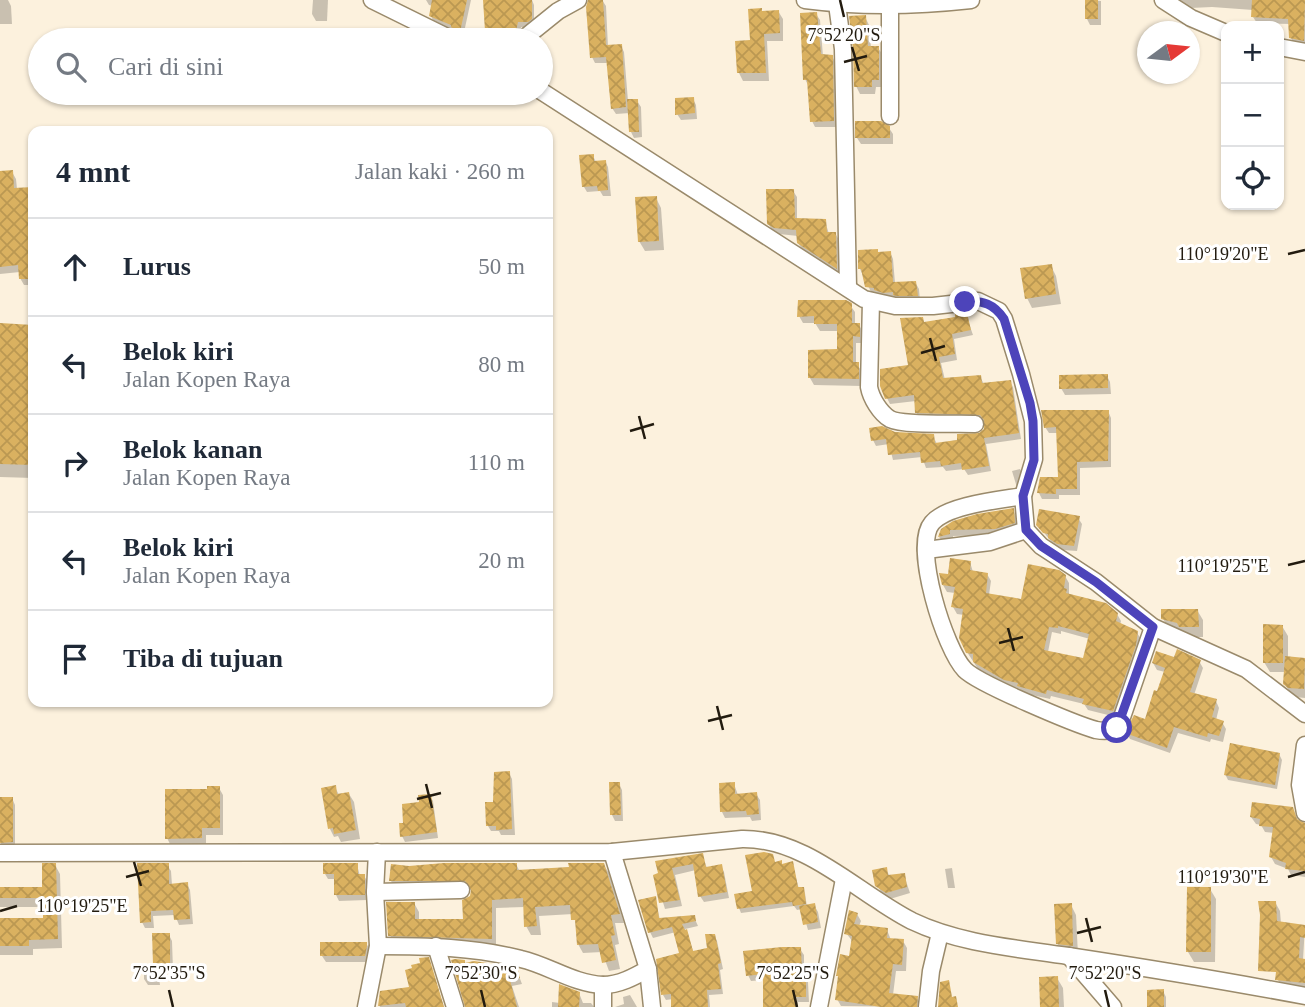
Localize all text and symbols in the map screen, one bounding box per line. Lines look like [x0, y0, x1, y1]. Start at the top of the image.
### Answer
north arrow [1137, 21, 1200, 84]
map controls [1221, 21, 1284, 210]
button: + [1221, 21, 1284, 84]
text: 7°52'20"S [808, 25, 880, 45]
search box [28, 28, 553, 105]
icon: search [52, 48, 90, 86]
text: Cari di sini [108, 52, 224, 81]
button: − [1221, 84, 1284, 147]
button: locate [1221, 147, 1284, 210]
text: 4 mnt [56, 155, 130, 188]
text: Jalan kaki · 260 m [355, 159, 525, 184]
text: 110°19'20"E [1177, 244, 1269, 264]
icon: ahead [56, 248, 94, 286]
text: Lurus [123, 252, 191, 281]
text: 50 m [478, 254, 525, 279]
route end [949, 286, 980, 317]
text: Belok kiri [123, 337, 234, 366]
icon: left [56, 346, 94, 384]
text: 80 m [478, 352, 525, 377]
text: Jalan Kopen Raya [123, 367, 290, 392]
text: Belok kanan [123, 435, 262, 464]
icon: right [56, 444, 94, 482]
text: 110 m [468, 450, 525, 475]
text: Jalan Kopen Raya [123, 465, 290, 490]
text: Belok kiri [123, 533, 234, 562]
icon: left [56, 542, 94, 580]
text: 20 m [478, 548, 525, 573]
text: 110°19'25"E [1177, 556, 1269, 576]
text: Jalan Kopen Raya [123, 563, 290, 588]
icon: arrive [56, 640, 94, 678]
text: Tiba di tujuan [123, 644, 283, 673]
route start [1101, 712, 1132, 743]
text: 110°19'30"E [1177, 867, 1269, 887]
text: 110°19'25"E [36, 896, 128, 916]
text: 7°52'35"S [133, 963, 205, 983]
text: 7°52'30"S [445, 963, 517, 983]
text: 7°52'25"S [757, 963, 829, 983]
text: 7°52'20"S [1069, 963, 1141, 983]

